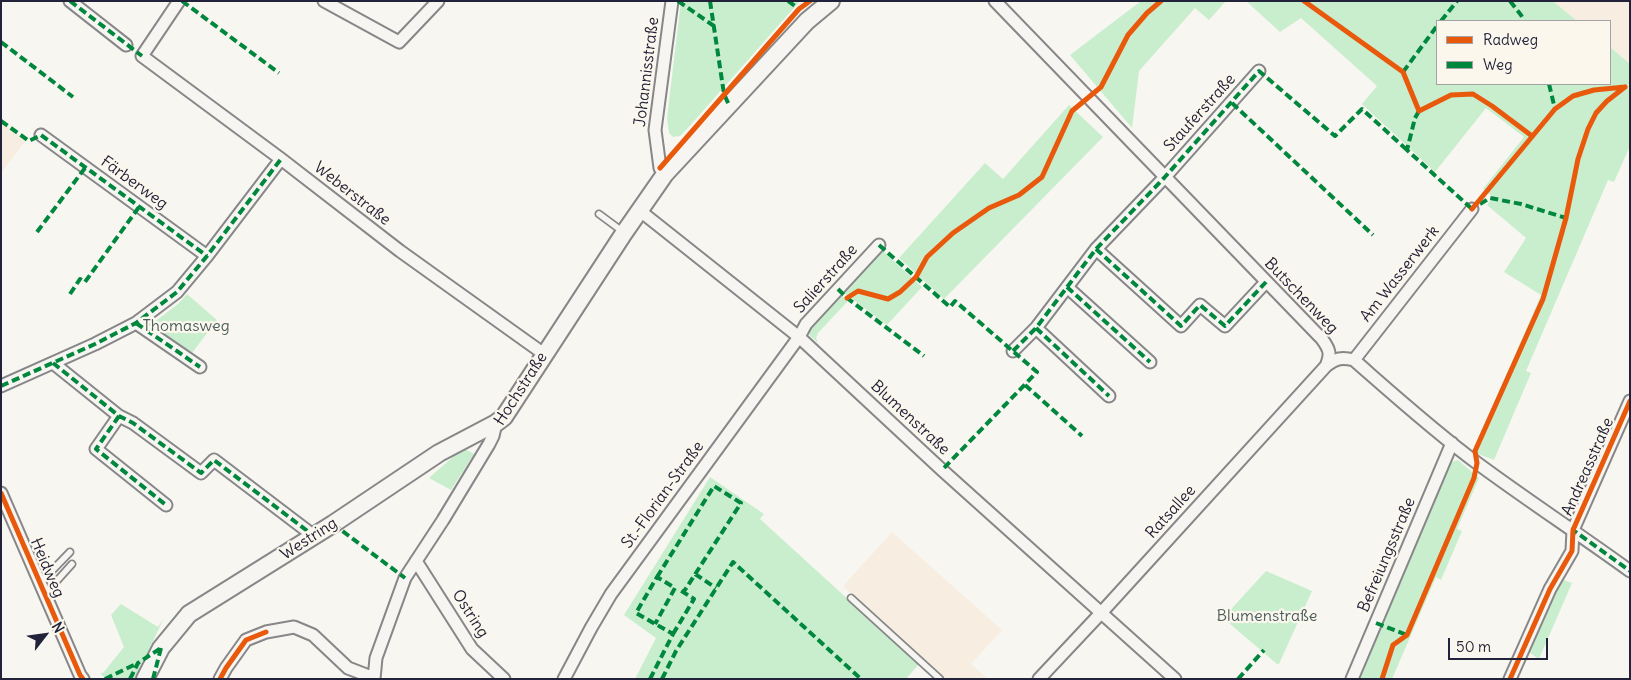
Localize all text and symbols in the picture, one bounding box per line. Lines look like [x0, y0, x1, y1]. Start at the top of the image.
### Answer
street label: Johannisstraße [631, 16, 663, 128]
legend [1436, 20, 1611, 85]
text: Radweg [1483, 30, 1538, 49]
text: Weg [1483, 55, 1513, 74]
street label: Stauferstraße [1160, 70, 1240, 156]
street label: Färberweg [97, 152, 171, 214]
street label: Weberstraße [310, 158, 394, 230]
street label: Am Wasserwerk [1356, 222, 1444, 326]
street label: Salierstraße [790, 241, 862, 317]
street label: Butschenweg [1260, 254, 1342, 338]
park label: Thomasweg [142, 316, 230, 336]
street label: Hochstraße [490, 349, 552, 429]
street label: Blumenstraße [867, 377, 953, 459]
street label: Andreasstraße [1558, 415, 1618, 519]
street label: St.-Florian-Straße [618, 438, 708, 552]
street label: Ratsallee [1142, 481, 1200, 543]
street label: Befreiungsstraße [1354, 495, 1420, 615]
street label: Westring [277, 514, 341, 564]
street label: Heidweg [26, 535, 68, 601]
street label: Ostring [447, 586, 493, 642]
park label: Blumenstraße [1217, 606, 1317, 626]
north arrow [20, 610, 70, 660]
text: N [48, 619, 68, 636]
scale bar [1451, 628, 1551, 660]
text: 50 m [1456, 637, 1491, 656]

